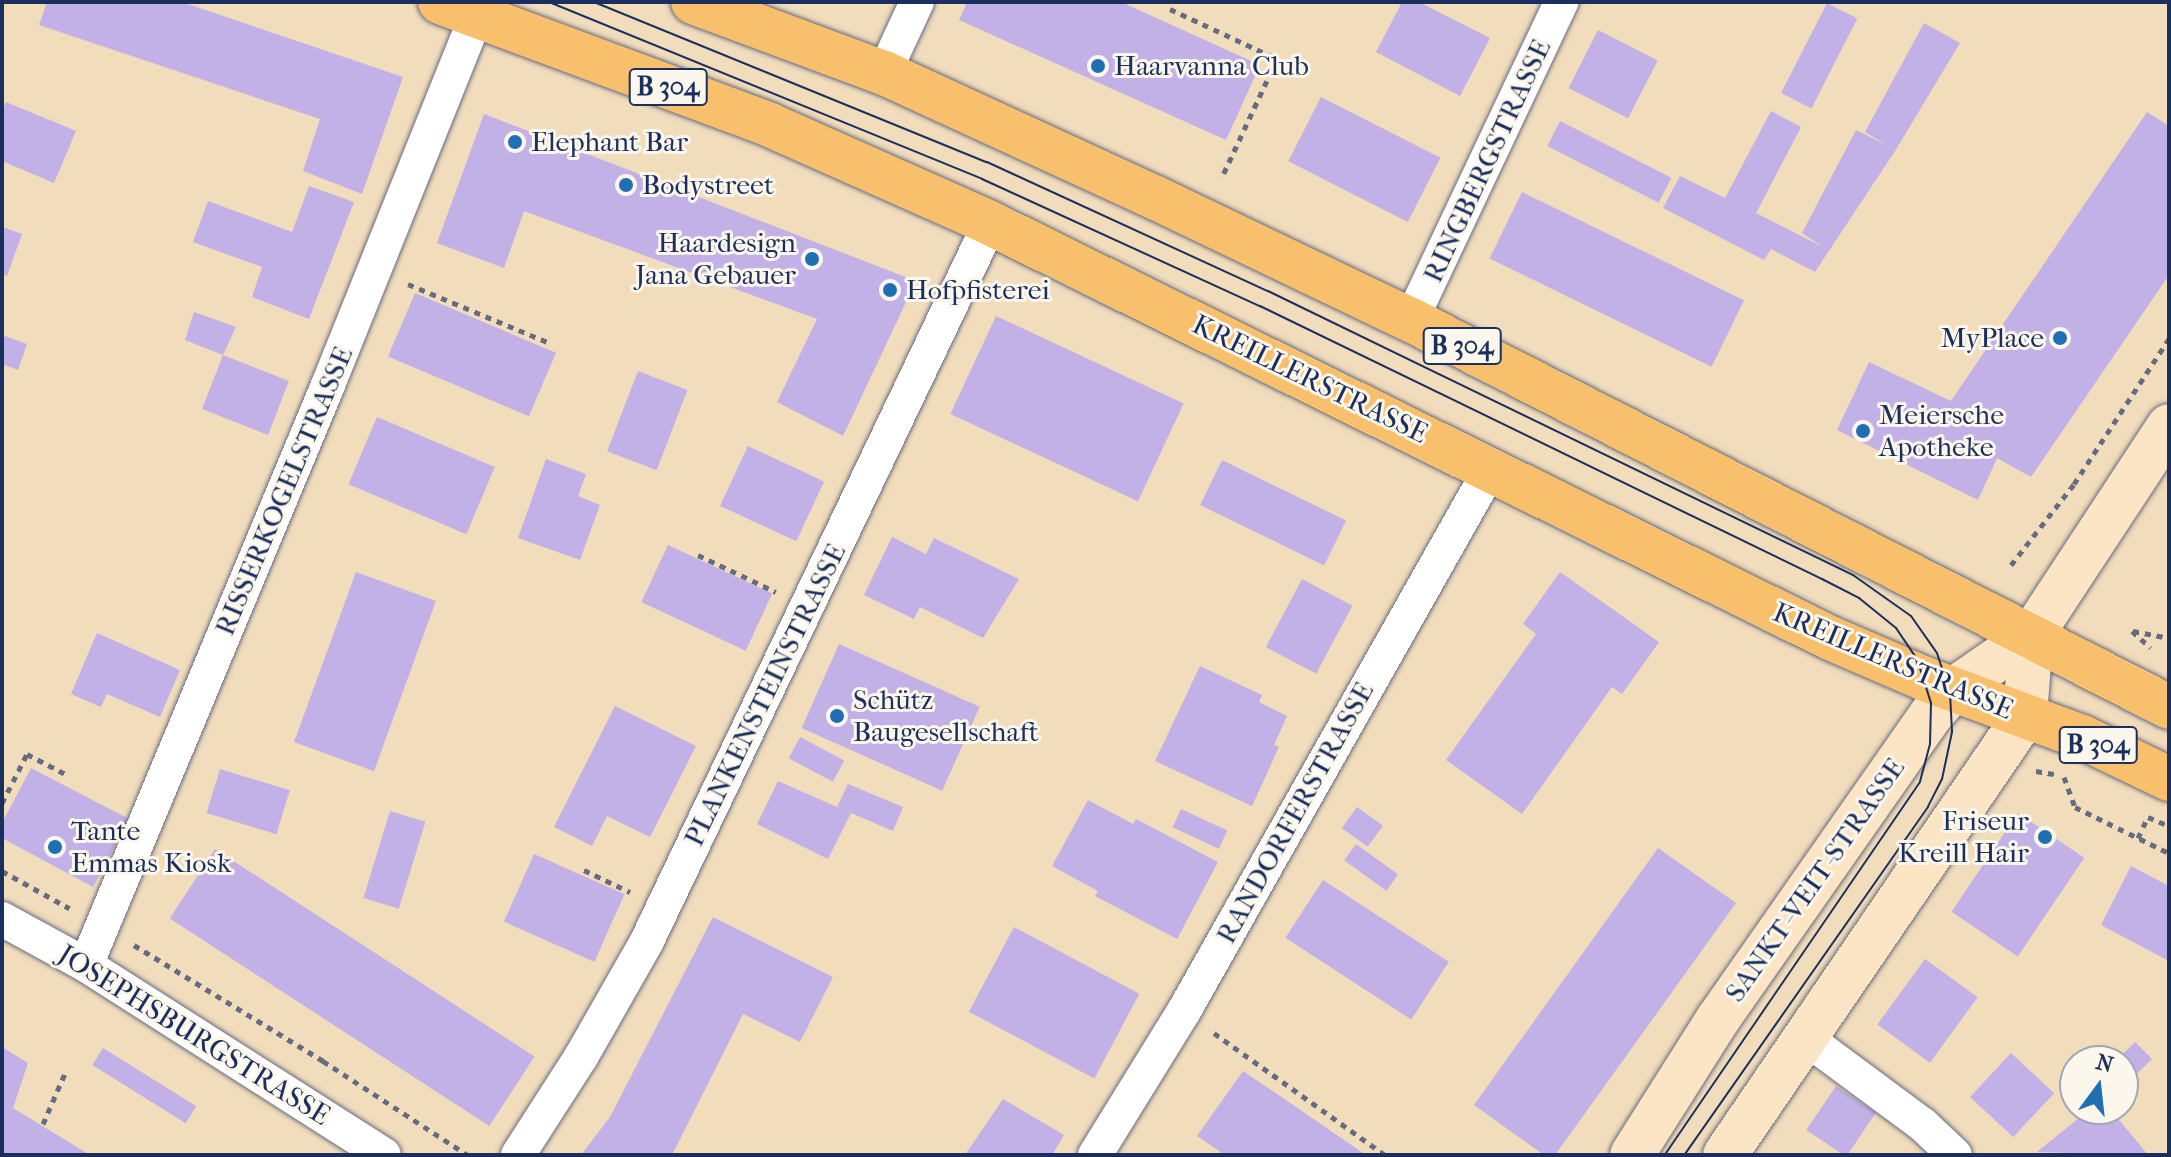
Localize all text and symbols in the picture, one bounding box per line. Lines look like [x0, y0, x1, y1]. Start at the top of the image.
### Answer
street label: RINGBERGSTRASSE [1416, 34, 1558, 288]
place label: Haarvanna Club [1114, 49, 1309, 83]
marker: Haarvanna Club [1089, 57, 1107, 75]
road number: B 304 [628, 65, 708, 109]
place label: Elephant Bar [531, 125, 688, 159]
marker: Elephant Bar [506, 133, 524, 151]
place label: Bodystreet [642, 168, 774, 202]
marker: Bodystreet [617, 176, 635, 194]
place label: Haardesign Jana Gebauer [635, 226, 796, 292]
marker: Haardesign Jana Gebauer [803, 250, 821, 268]
place label: Hofpfisterei [906, 273, 1050, 307]
marker: Hofpfisterei [881, 281, 899, 299]
street label: KREILLERSTRASSE [1187, 307, 1433, 451]
place label: MyPlace [1940, 321, 2044, 355]
road number: B 304 [1422, 324, 1502, 368]
marker: MyPlace [2051, 329, 2069, 347]
street label: RISSERKOGELSTRASSE [208, 342, 360, 640]
place label: Meiersche Apotheke [1879, 398, 2004, 464]
marker: Meiersche Apotheke [1854, 422, 1872, 440]
street label: PLANKENSTEINSTRASSE [677, 538, 853, 852]
street label: KREILLERSTRASSE [1768, 595, 2018, 727]
street label: RANDORFERSTRASSE [1209, 677, 1381, 949]
place label: Schütz Baugesellschaft [853, 683, 1039, 749]
marker: Schütz Baugesellschaft [828, 707, 846, 725]
road number: B 304 [2058, 723, 2138, 767]
street label: SANKT-VEIT-STRASSE [1718, 752, 1912, 1008]
place label: Friseur Kreill Hair [1898, 804, 2029, 870]
place label: Tante Emmas Kiosk [71, 814, 231, 880]
marker: Friseur Kreill Hair [2036, 828, 2054, 846]
marker: Tante Emmas Kiosk [46, 838, 64, 856]
street label: JOSEPHSBURGSTRASSE [52, 938, 336, 1132]
north arrow [2059, 1045, 2139, 1125]
text: N [2093, 1049, 2116, 1078]

